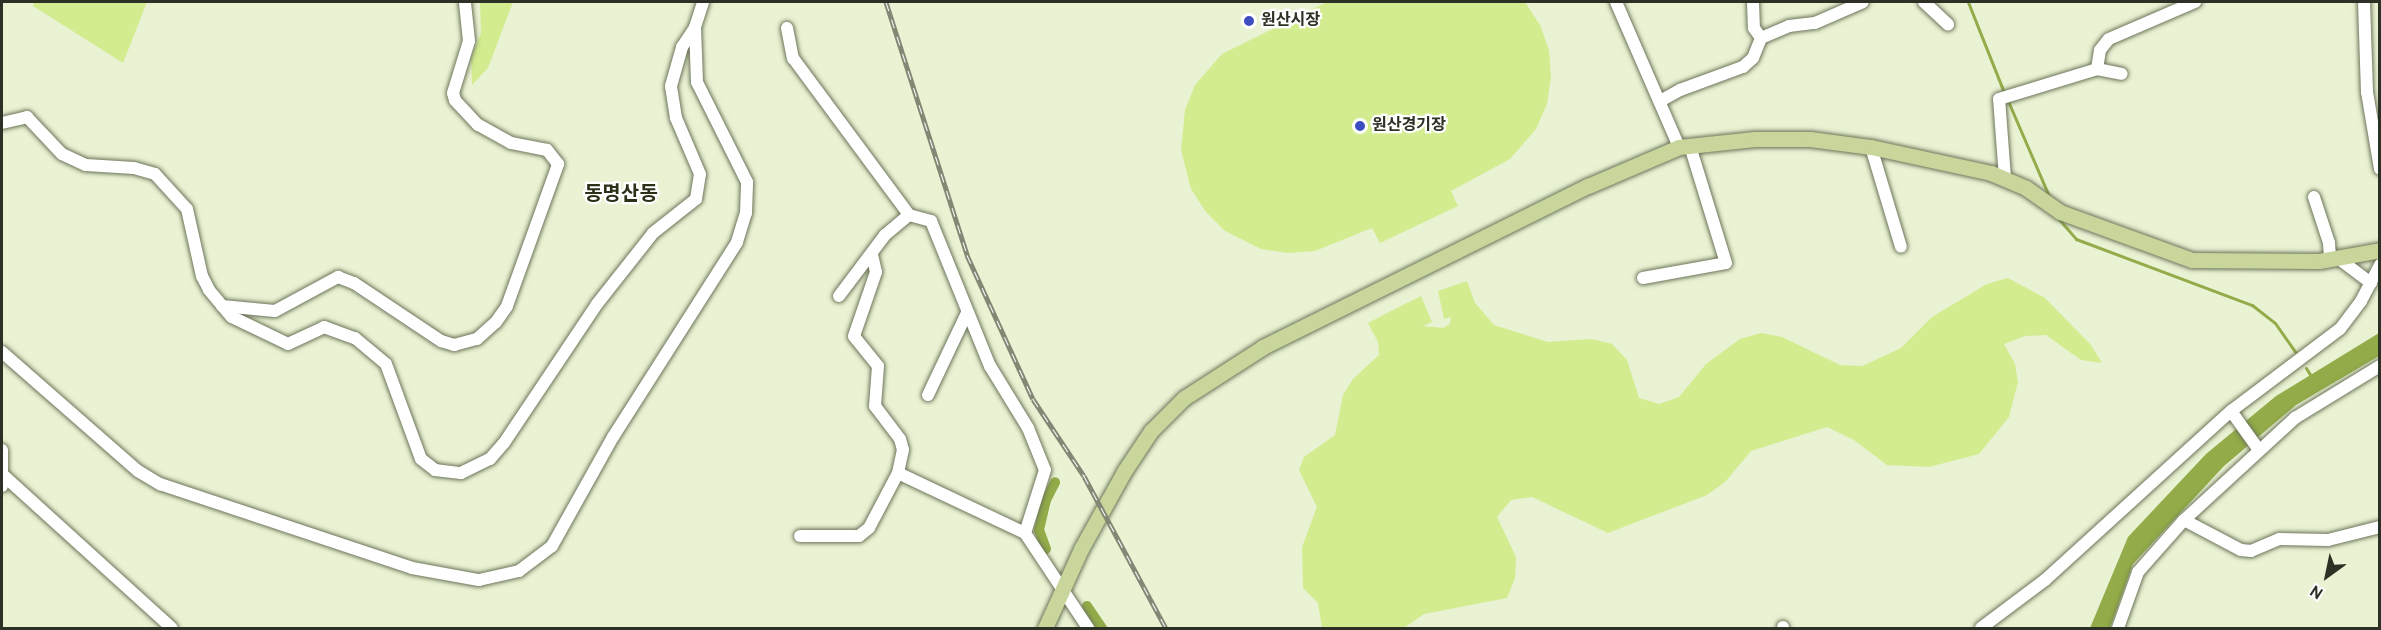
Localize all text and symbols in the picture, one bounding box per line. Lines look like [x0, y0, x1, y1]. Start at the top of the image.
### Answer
place label: 원산시장 [1261, 11, 1320, 31]
marker: 원산시장 [1242, 14, 1256, 28]
place label: 원산경기장 [1372, 116, 1446, 136]
marker: 원산경기장 [1353, 119, 1367, 133]
district label: 동명산동 [584, 183, 658, 207]
north arrow [2297, 546, 2357, 606]
text: N [2307, 580, 2327, 603]

